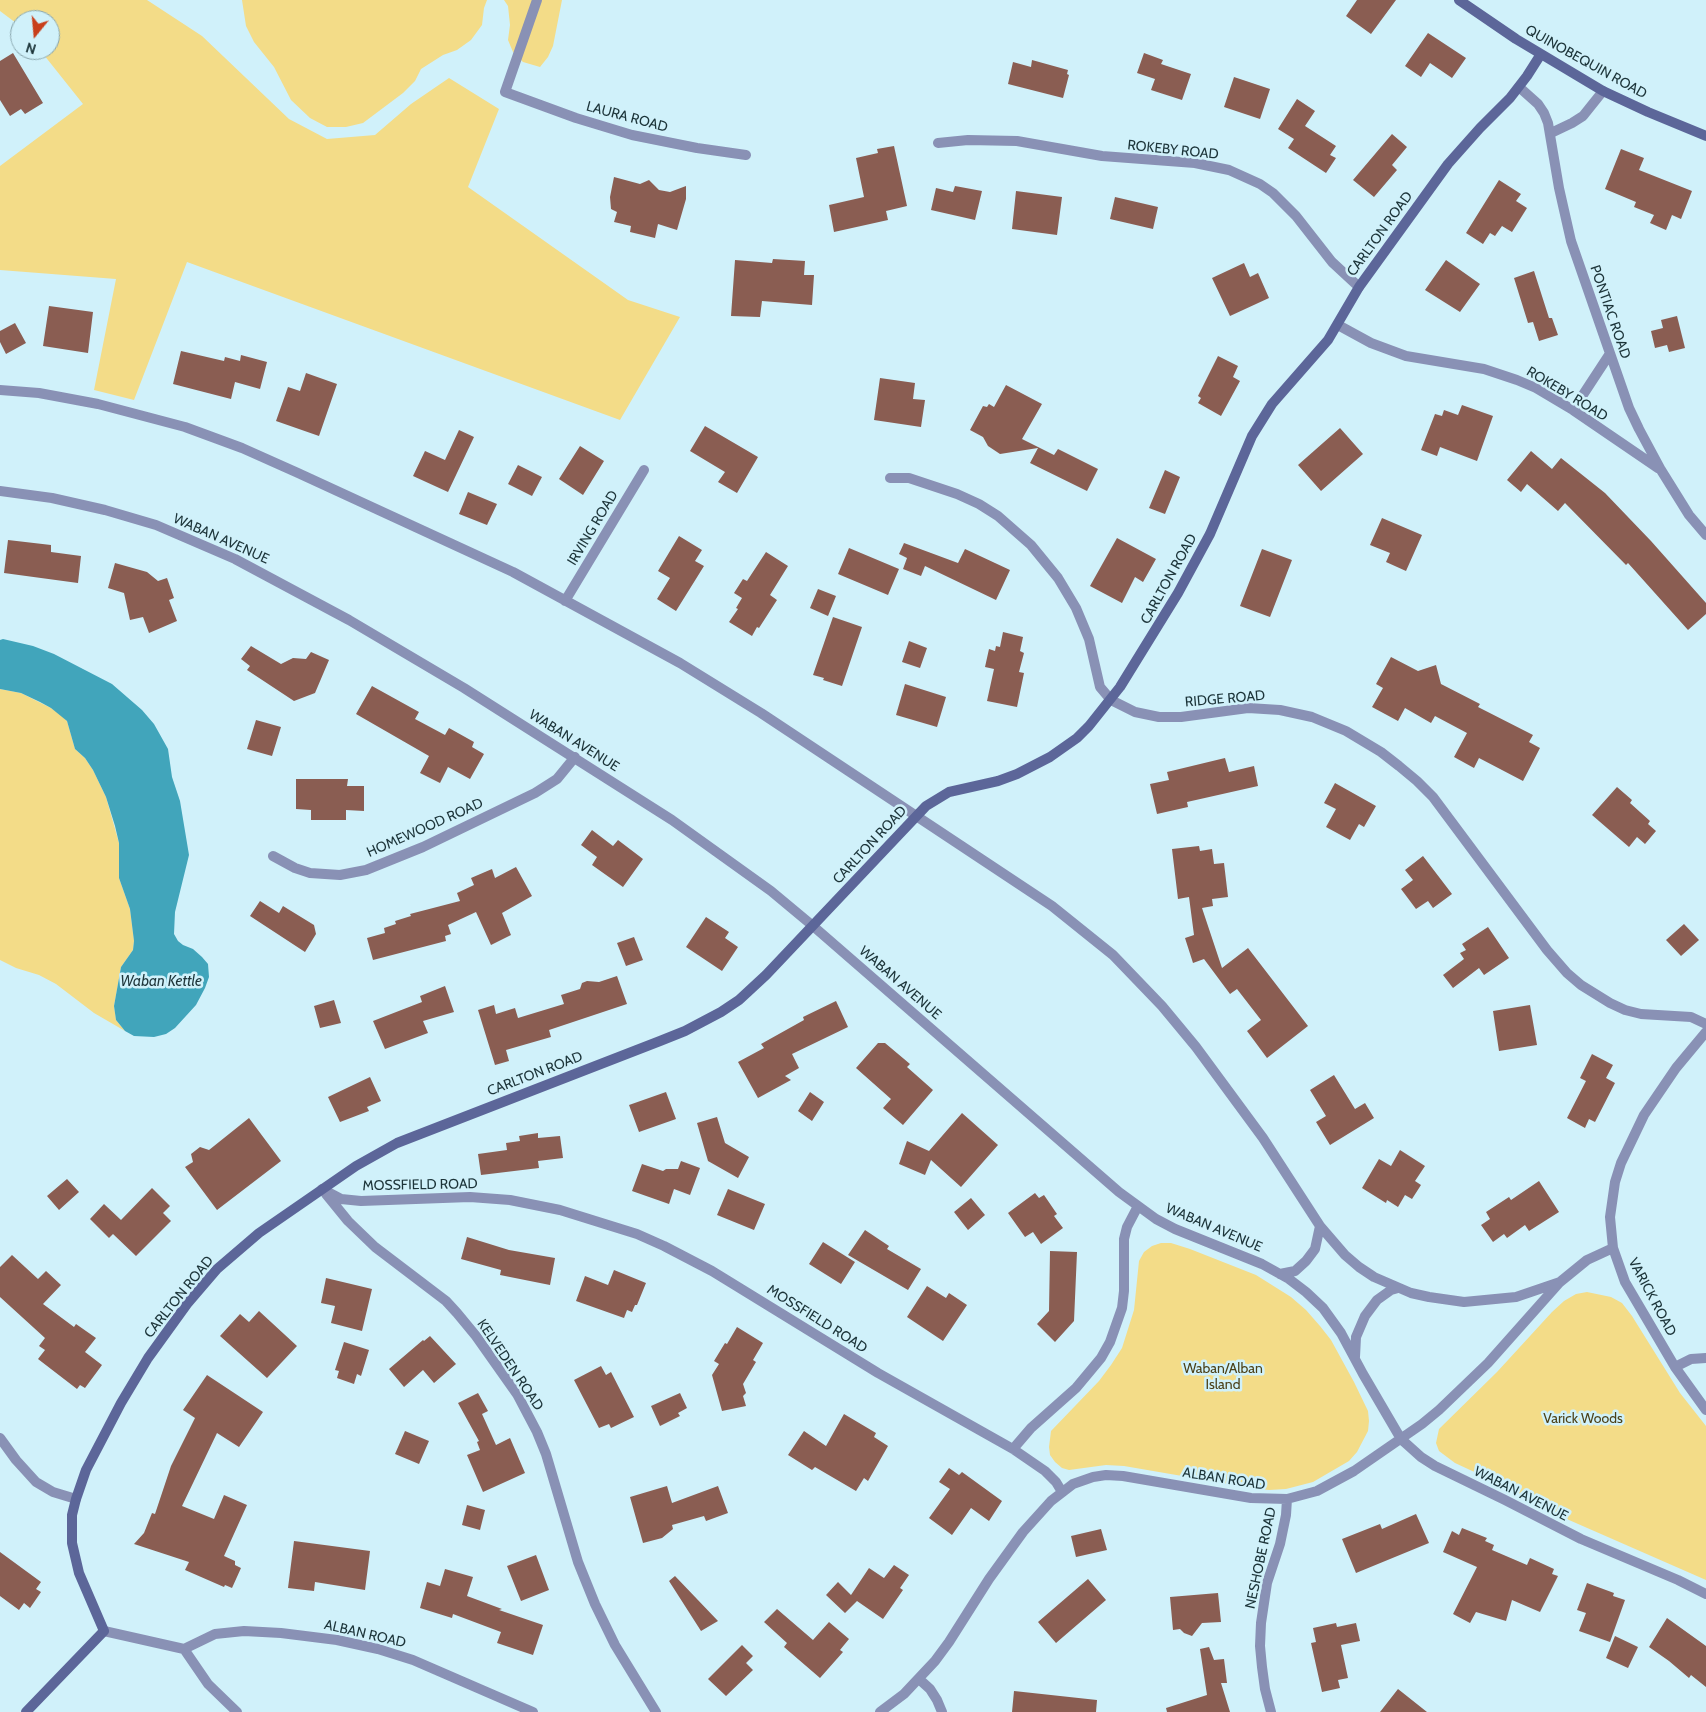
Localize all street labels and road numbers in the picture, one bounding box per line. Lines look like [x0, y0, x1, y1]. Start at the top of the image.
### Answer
street label: QUINOBEQUIN ROAD [1522, 22, 1650, 102]
street label: LAURA ROAD [584, 98, 670, 136]
street label: ROKEBY ROAD [1126, 137, 1220, 163]
street label: CARLTON ROAD [1344, 188, 1416, 280]
street label: PONTIAC ROAD [1586, 263, 1634, 361]
street label: ROKEBY ROAD [1523, 363, 1611, 425]
street label: IRVING ROAD [564, 488, 622, 568]
street label: WABAN AVENUE [170, 510, 272, 568]
street label: CARLTON ROAD [1137, 531, 1201, 627]
street label: RIDGE ROAD [1184, 687, 1266, 711]
street label: WABAN AVENUE [526, 707, 622, 775]
street label: HOMEWOOD ROAD [364, 795, 486, 861]
street label: CARLTON ROAD [830, 803, 910, 887]
street label: WABAN AVENUE [856, 943, 944, 1023]
street label: CARLTON ROAD [485, 1048, 585, 1100]
street label: MOSSFIELD ROAD [362, 1176, 478, 1194]
street label: WABAN AVENUE [1163, 1200, 1265, 1256]
street label: CARLTON ROAD [141, 1253, 217, 1341]
street label: VARICK ROAD [1624, 1255, 1680, 1339]
street label: MOSSFIELD ROAD [764, 1281, 870, 1357]
street label: KELVEDEN ROAD [473, 1316, 547, 1414]
street label: WABAN AVENUE [1471, 1463, 1571, 1525]
street label: ALBAN ROAD [1181, 1464, 1267, 1494]
street label: NESHOBE ROAD [1242, 1506, 1280, 1610]
street label: ALBAN ROAD [322, 1616, 408, 1652]

